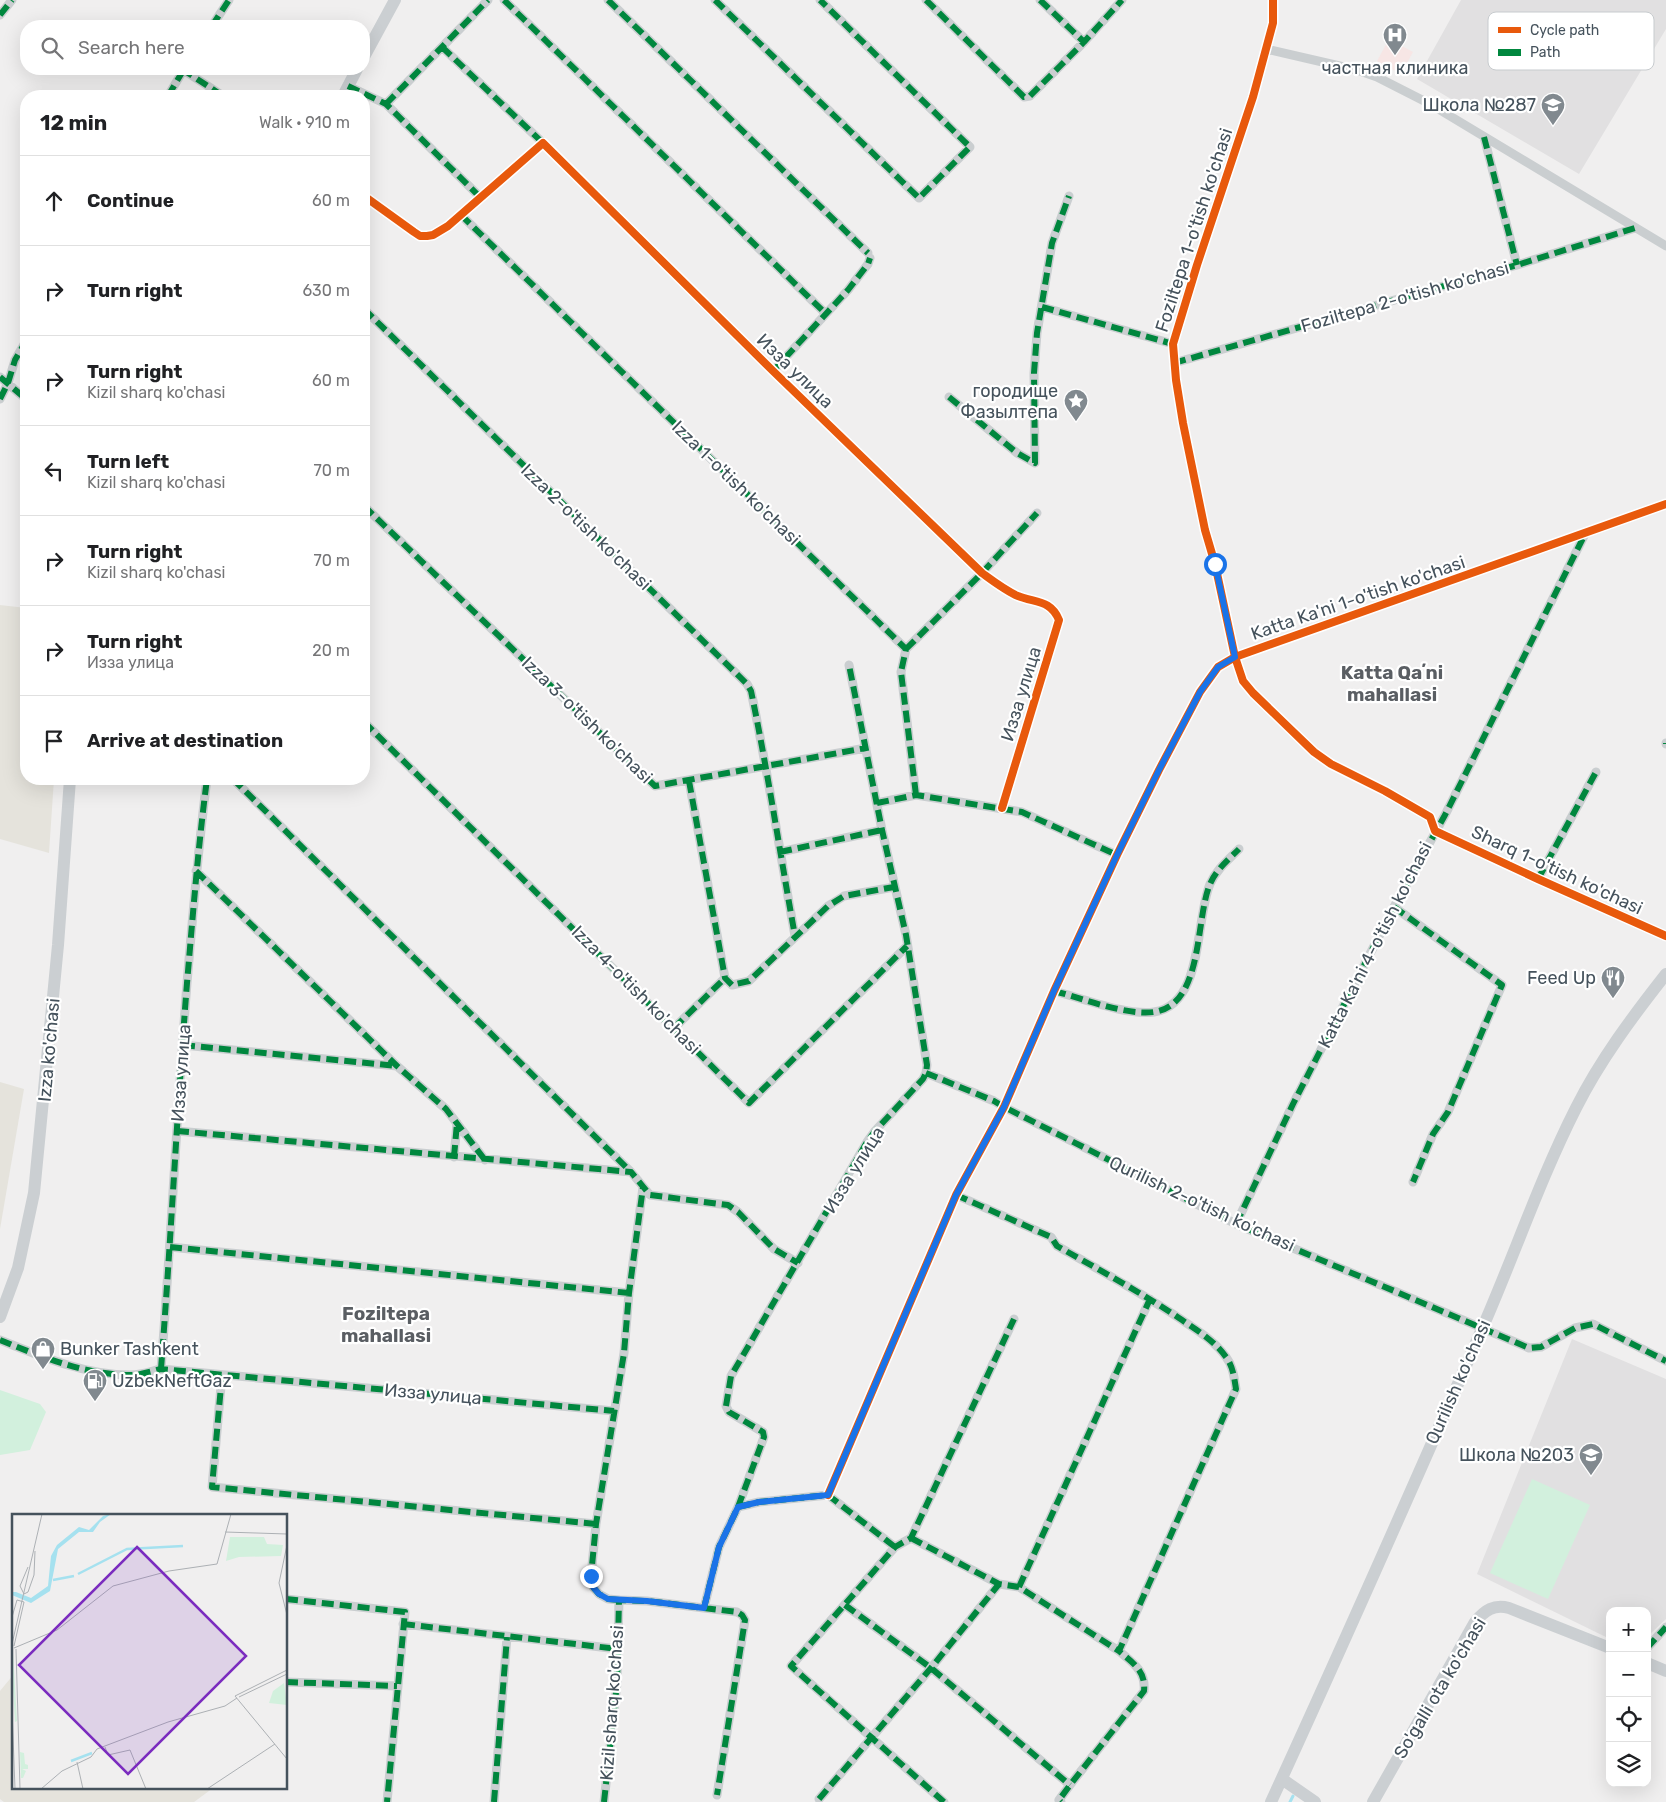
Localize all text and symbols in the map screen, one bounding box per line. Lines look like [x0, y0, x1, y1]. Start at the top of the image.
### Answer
legend [1488, 12, 1654, 70]
search box [20, 20, 370, 75]
hospital icon: частная клиника [1382, 22, 1408, 56]
text: Cycle path [1530, 22, 1599, 39]
icon: search [38, 34, 66, 62]
text: Search here [78, 36, 185, 59]
text: Path [1530, 44, 1561, 61]
place label: частная клиника [1322, 57, 1468, 79]
school or university icon: Школа №287 [1540, 92, 1566, 126]
place label: Школа №287 [1423, 94, 1536, 116]
text: 12 min [40, 110, 107, 135]
text: Walk · 910 m [259, 113, 350, 132]
street label: Foziltepa 1-o'tish ko'chasi [1151, 125, 1237, 335]
icon: ahead [40, 187, 68, 215]
text: Continue [87, 189, 174, 212]
text: 60 m [312, 191, 350, 210]
street label: Foziltepa 2-o'tish ko'chasi [1298, 257, 1512, 337]
icon: right [40, 277, 68, 305]
text: Turn right [87, 279, 182, 302]
text: 630 m [302, 281, 350, 300]
street label: Изза улица [752, 329, 838, 413]
text: Turn right [87, 360, 182, 383]
icon: right [40, 367, 68, 395]
text: 60 m [312, 371, 350, 390]
place label: городище Фазылтепа [960, 380, 1058, 423]
text: Kizil sharq ko'chasi [87, 383, 225, 402]
place icon: городище Фазылтепа [1063, 388, 1089, 422]
street label: Izza 1-o'tish ko'chasi [667, 416, 805, 550]
text: Turn left [87, 450, 169, 473]
icon: left [40, 457, 68, 485]
street label: Izza 2-o'tish ko'chasi [516, 459, 656, 595]
text: 70 m [313, 461, 350, 480]
text: Kizil sharq ko'chasi [87, 473, 225, 492]
text: Turn right [87, 540, 182, 563]
icon: right [40, 547, 68, 575]
text: 70 m [313, 551, 350, 570]
street label: Katta Ka'ni 1-o'tish ko'chasi [1248, 551, 1468, 645]
route start [1204, 553, 1227, 576]
text: Kizil sharq ko'chasi [87, 563, 225, 582]
text: Turn right [87, 630, 182, 653]
icon: right [40, 637, 68, 665]
text: 20 m [312, 641, 350, 660]
street label: Изза улица [996, 644, 1046, 744]
street label: Izza 3-o'tish ko'chasi [517, 652, 657, 788]
text: Изза улица [87, 653, 174, 672]
district label: Katta Qaʼni mahallasi [1341, 661, 1443, 706]
icon: arrive [40, 727, 68, 755]
text: Arrive at destination [87, 729, 283, 752]
street label: Sharq 1-o'tish ko'chasi [1468, 821, 1646, 919]
street label: Katta Ka'ni 4-o'tish ko'chasi [1313, 838, 1437, 1052]
street label: Izza 4-o'tish ko'chasi [567, 921, 705, 1059]
restaurant icon: Feed Up [1600, 965, 1626, 999]
place label: Feed Up [1527, 967, 1596, 989]
street label: Izza ko'chasi [34, 997, 64, 1103]
street label: Изза улица [167, 1023, 195, 1123]
street label: Изза улица [819, 1123, 889, 1217]
street label: Qurilish 2-o'tish ko'chasi [1106, 1151, 1298, 1257]
district label: Foziltepa mahallasi [341, 1302, 431, 1347]
street label: Qurilish ko'chasi [1421, 1316, 1495, 1448]
shop icon: Bunker Tashkent [30, 1336, 56, 1370]
place label: Bunker Tashkent [60, 1338, 199, 1360]
fuel station icon: UzbekNeftGaz [82, 1368, 108, 1402]
place label: UzbekNeftGaz [112, 1370, 232, 1392]
street label: Изза улица [383, 1379, 483, 1409]
school or university icon: Школа №203 [1578, 1442, 1604, 1476]
place label: Школа №203 [1459, 1444, 1574, 1466]
inset map [12, 1514, 288, 1790]
route end [580, 1565, 603, 1588]
map controls [1606, 1607, 1651, 1787]
button: + [1606, 1607, 1651, 1652]
street label: So'galli ota ko'chasi [1389, 1613, 1491, 1763]
street label: Kizil sharq ko'chasi [596, 1625, 628, 1781]
button: − [1606, 1652, 1651, 1697]
button: locate [1606, 1697, 1651, 1742]
button: layers [1606, 1742, 1651, 1787]

